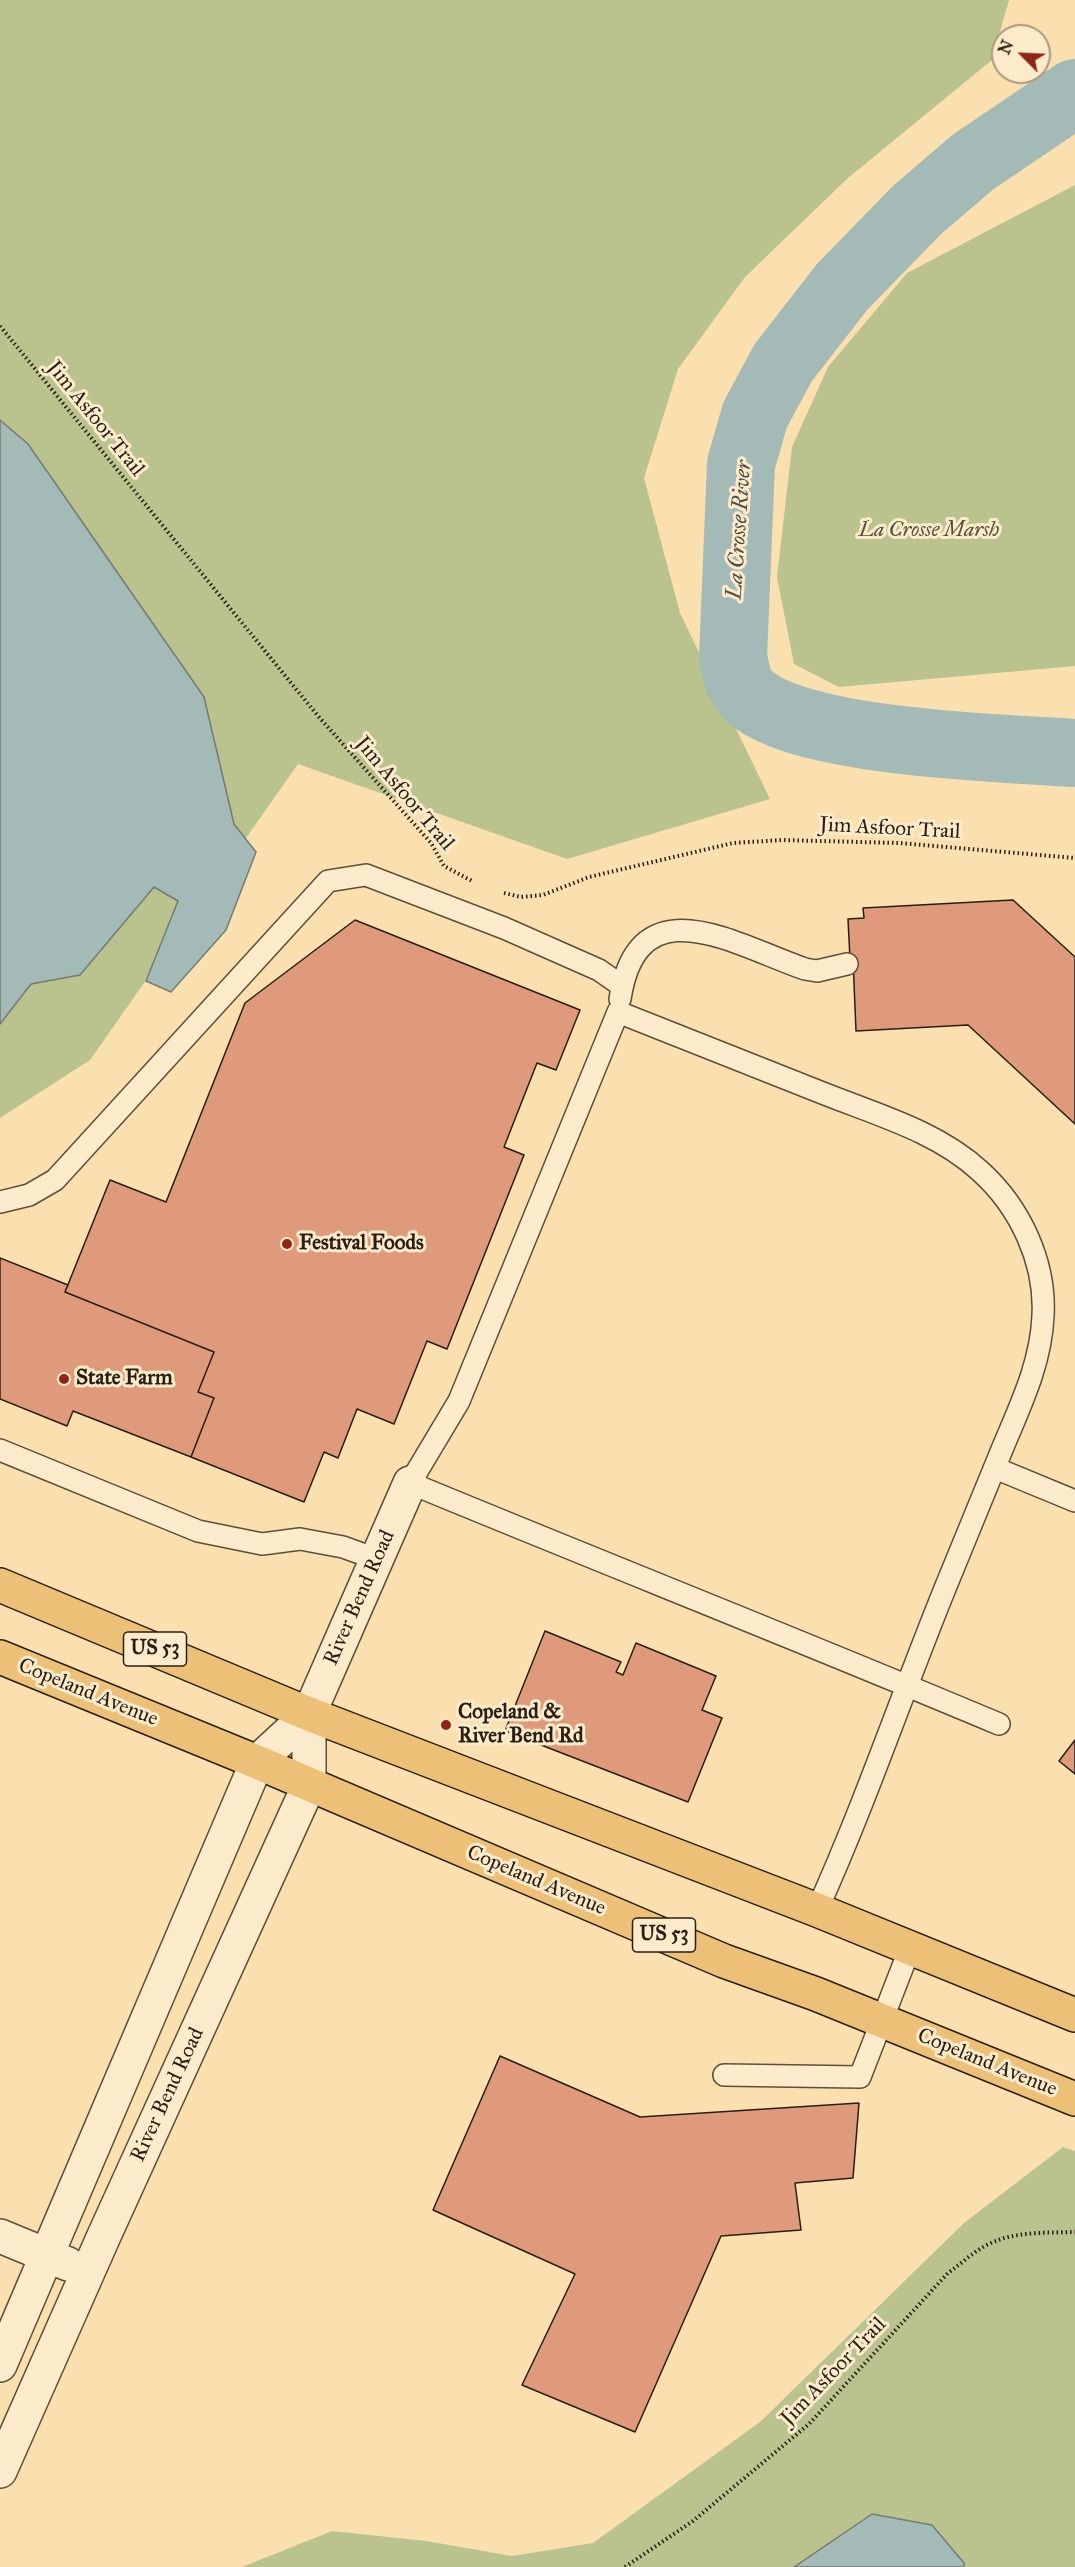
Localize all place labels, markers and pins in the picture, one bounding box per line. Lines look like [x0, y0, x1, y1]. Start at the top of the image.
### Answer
place label: Festival Foods [299, 1231, 424, 1257]
marker: Festival Foods [280, 1237, 294, 1251]
place label: State Farm [76, 1366, 173, 1392]
marker: State Farm [57, 1372, 71, 1386]
place label: Copeland & River Bend Rd [458, 1700, 584, 1750]
marker: Copeland & River Bend Rd [439, 1718, 453, 1732]

